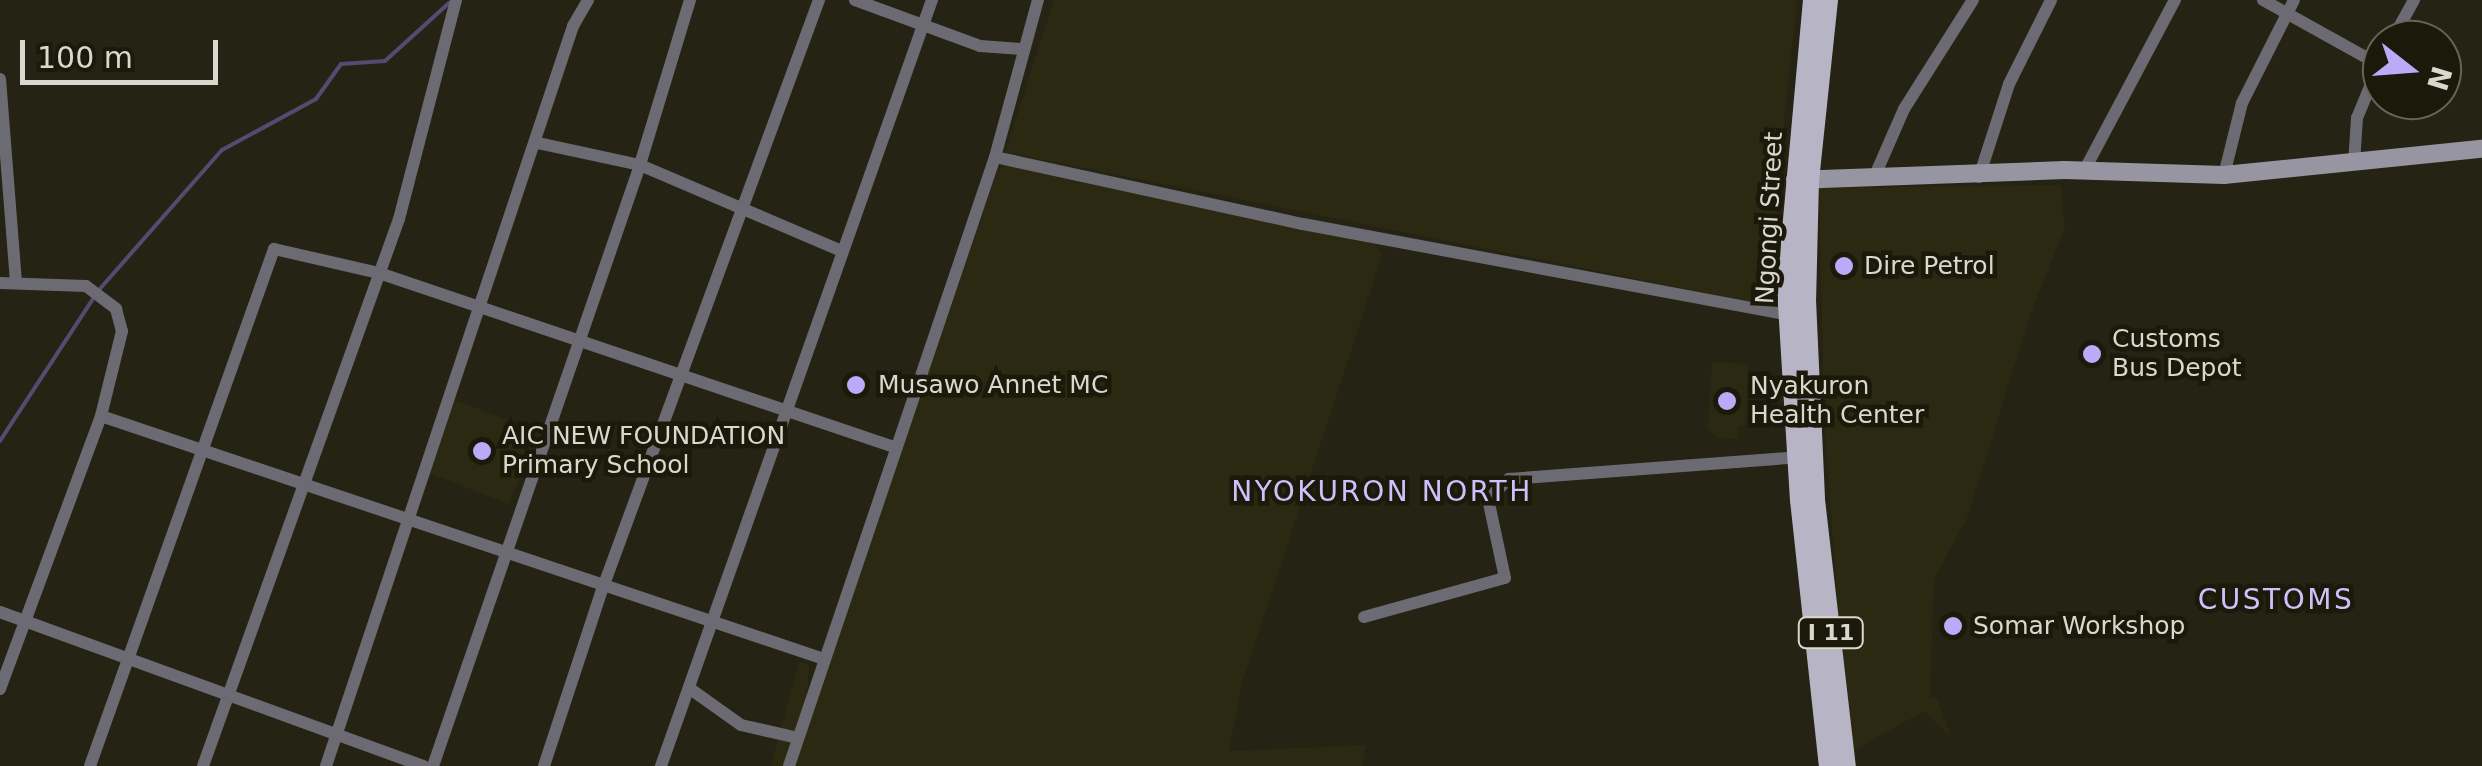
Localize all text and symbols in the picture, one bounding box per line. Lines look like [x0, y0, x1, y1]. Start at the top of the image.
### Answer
scale bar [25, 20, 222, 82]
north arrow [2362, 20, 2462, 120]
text: 100 m [37, 40, 133, 75]
text: N [2420, 62, 2458, 94]
street label: Ngongi Street [1751, 131, 1789, 305]
place label: Dire Petrol [1864, 251, 1995, 281]
marker: Dire Petrol [1833, 255, 1855, 277]
place label: Customs Bus Depot [2112, 325, 2242, 384]
marker: Customs Bus Depot [2081, 343, 2103, 365]
place label: Musawo Annet MC [878, 370, 1108, 400]
marker: Musawo Annet MC [843, 372, 869, 398]
place label: Nyakuron Health Center [1750, 372, 1924, 431]
marker: Nyakuron Health Center [1714, 388, 1740, 414]
place label: AIC NEW FOUNDATION Primary School [502, 422, 785, 481]
marker: AIC NEW FOUNDATION Primary School [471, 440, 493, 462]
district label: NYOKURON NORTH [1231, 475, 1533, 509]
district label: CUSTOMS [2198, 583, 2354, 617]
place label: Somar Workshop [1973, 611, 2185, 641]
marker: Somar Workshop [1942, 615, 1964, 637]
road number: I 11 [1796, 616, 1866, 650]

